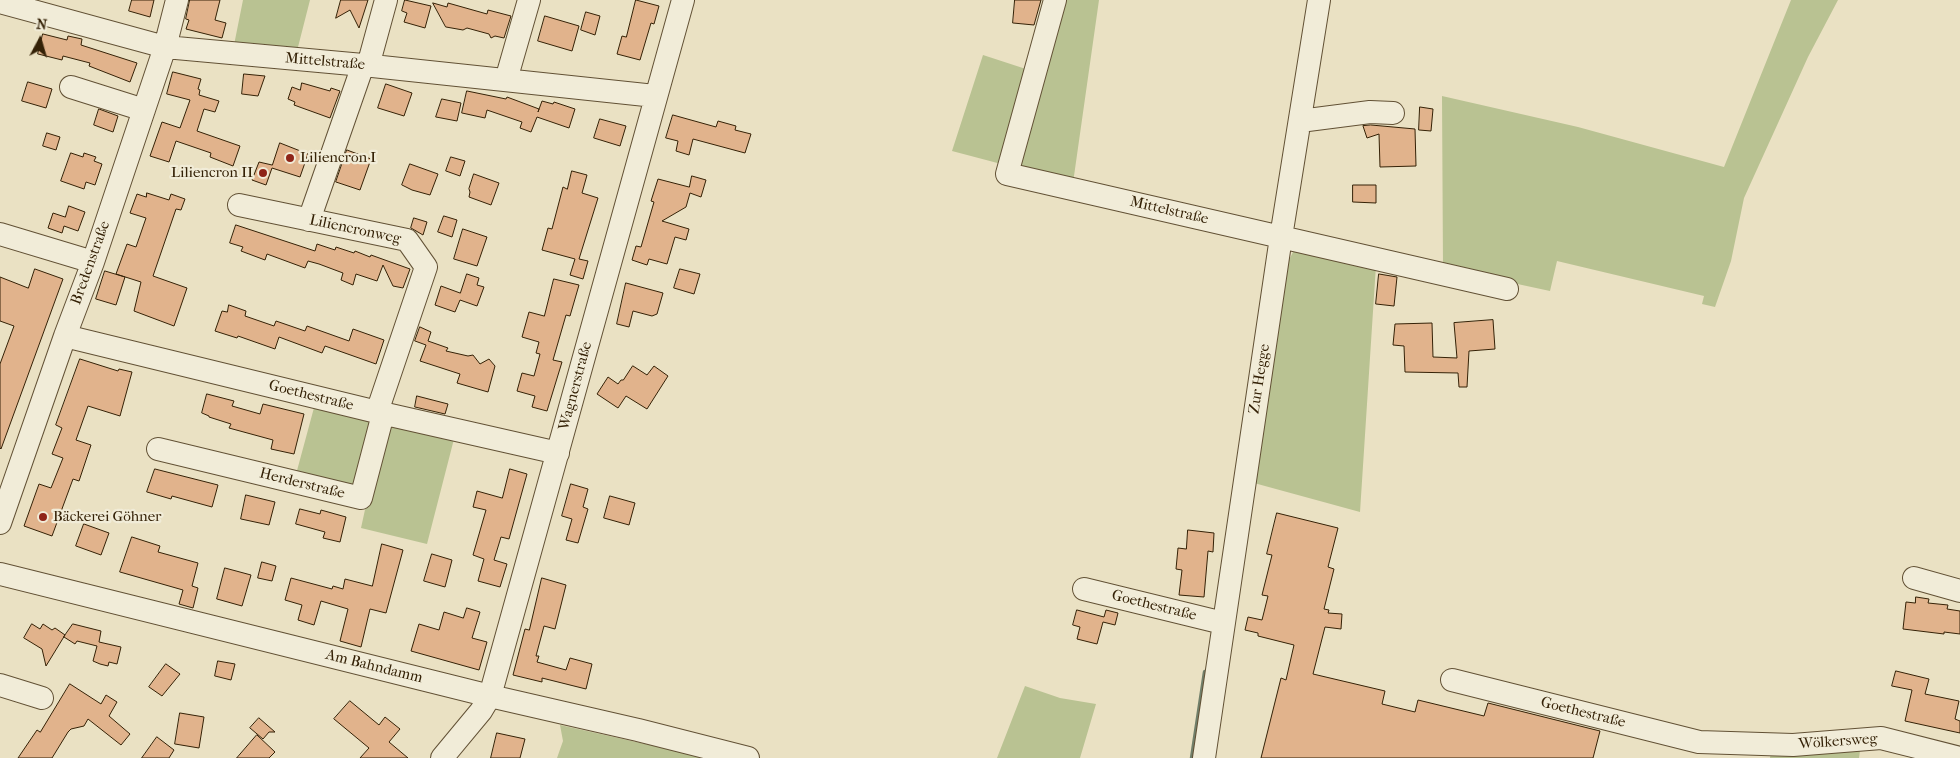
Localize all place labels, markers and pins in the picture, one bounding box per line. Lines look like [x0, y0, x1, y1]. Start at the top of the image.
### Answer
place label: Liliencron I [300, 149, 376, 167]
marker: Liliencron I [284, 152, 296, 164]
place label: Liliencron II [171, 164, 253, 182]
marker: Liliencron II [257, 167, 269, 179]
place label: Bäckerei Göhner [53, 508, 162, 526]
marker: Bäckerei Göhner [37, 511, 49, 523]

